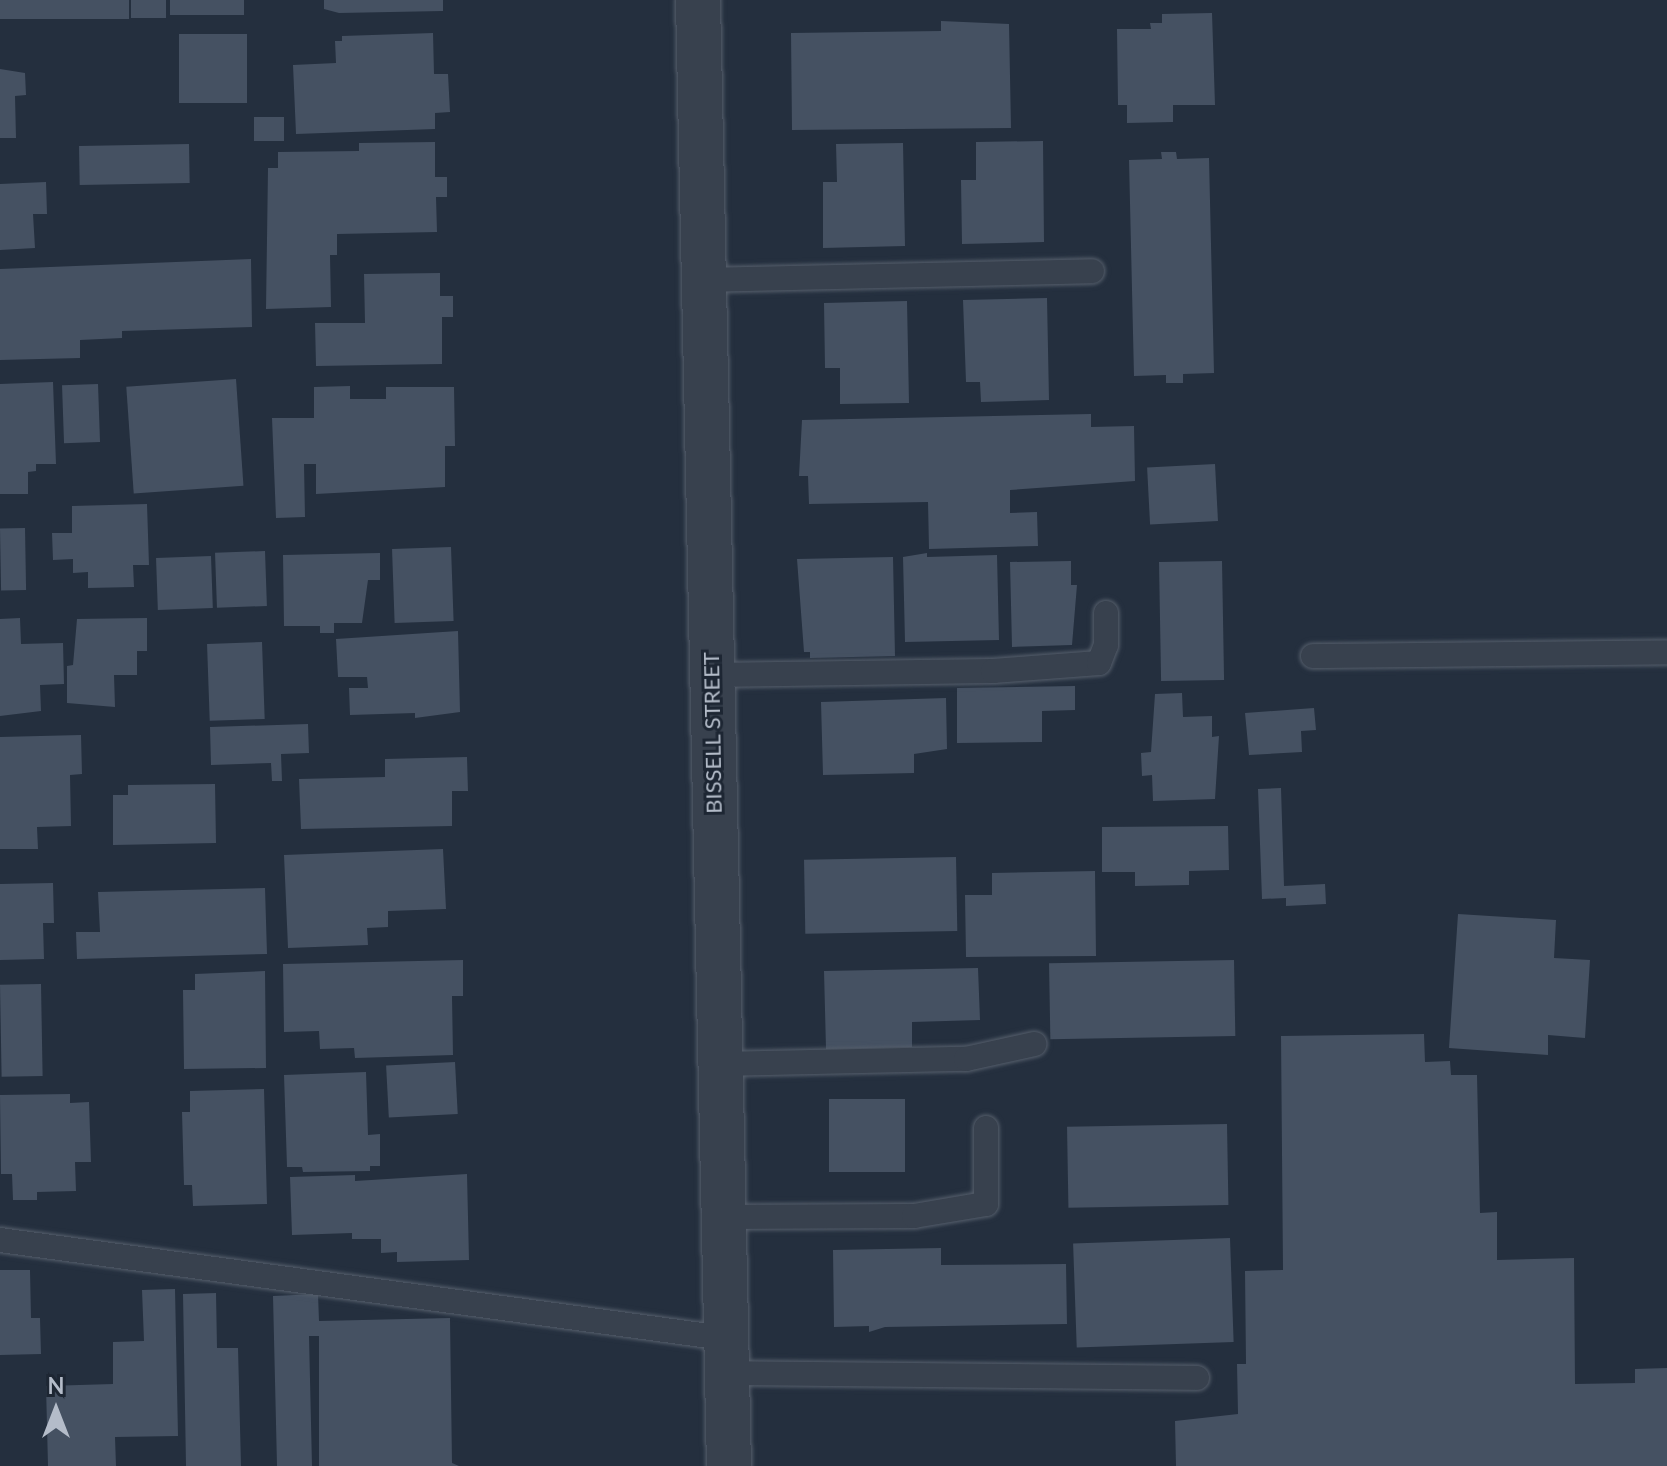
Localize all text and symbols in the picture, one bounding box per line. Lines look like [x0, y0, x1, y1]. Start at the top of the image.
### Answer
street label: BISSELL STREET [697, 652, 727, 814]
north arrow [16, 1370, 96, 1450]
text: N [48, 1372, 64, 1399]

